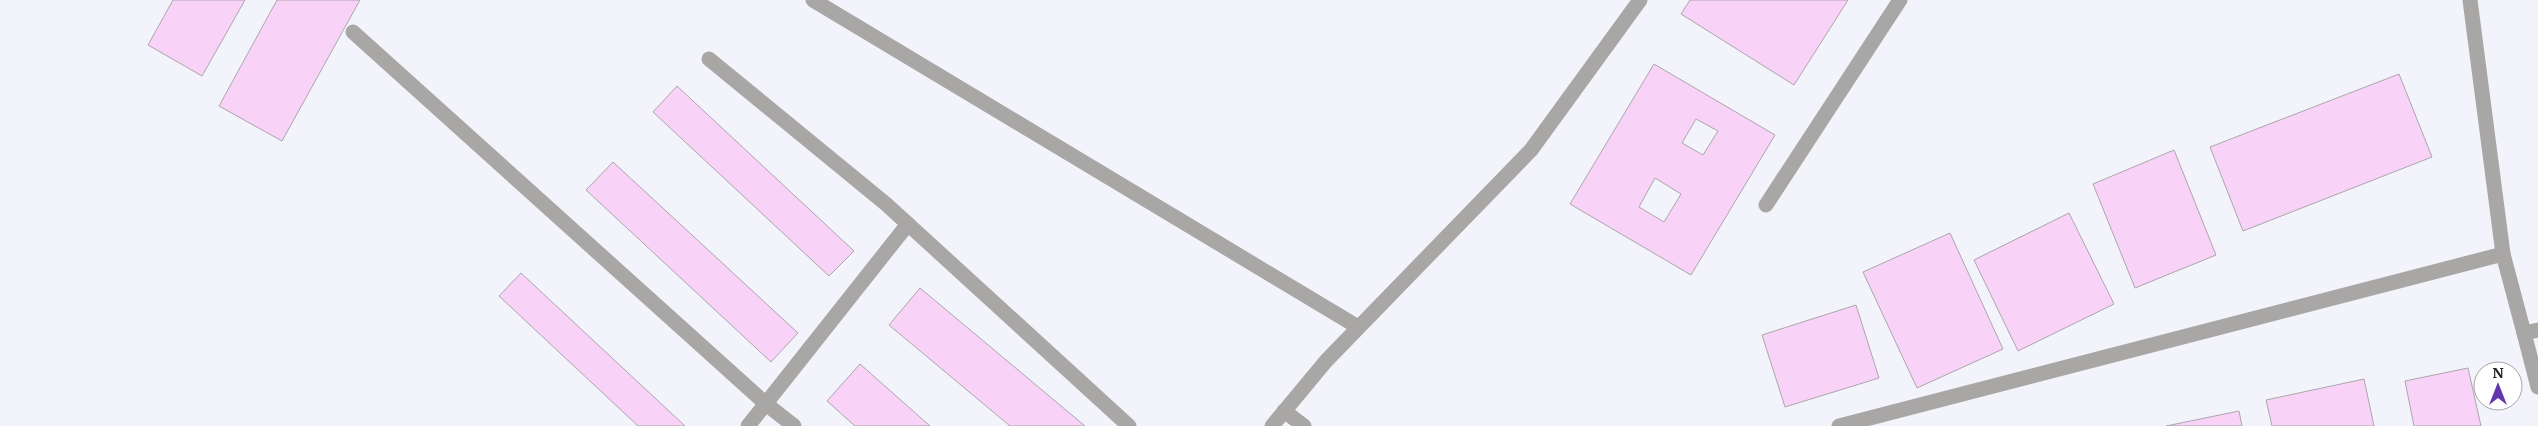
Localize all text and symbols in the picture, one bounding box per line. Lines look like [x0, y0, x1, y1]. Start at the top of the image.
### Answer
north arrow [2473, 361, 2523, 411]
text: N [2492, 364, 2504, 382]

